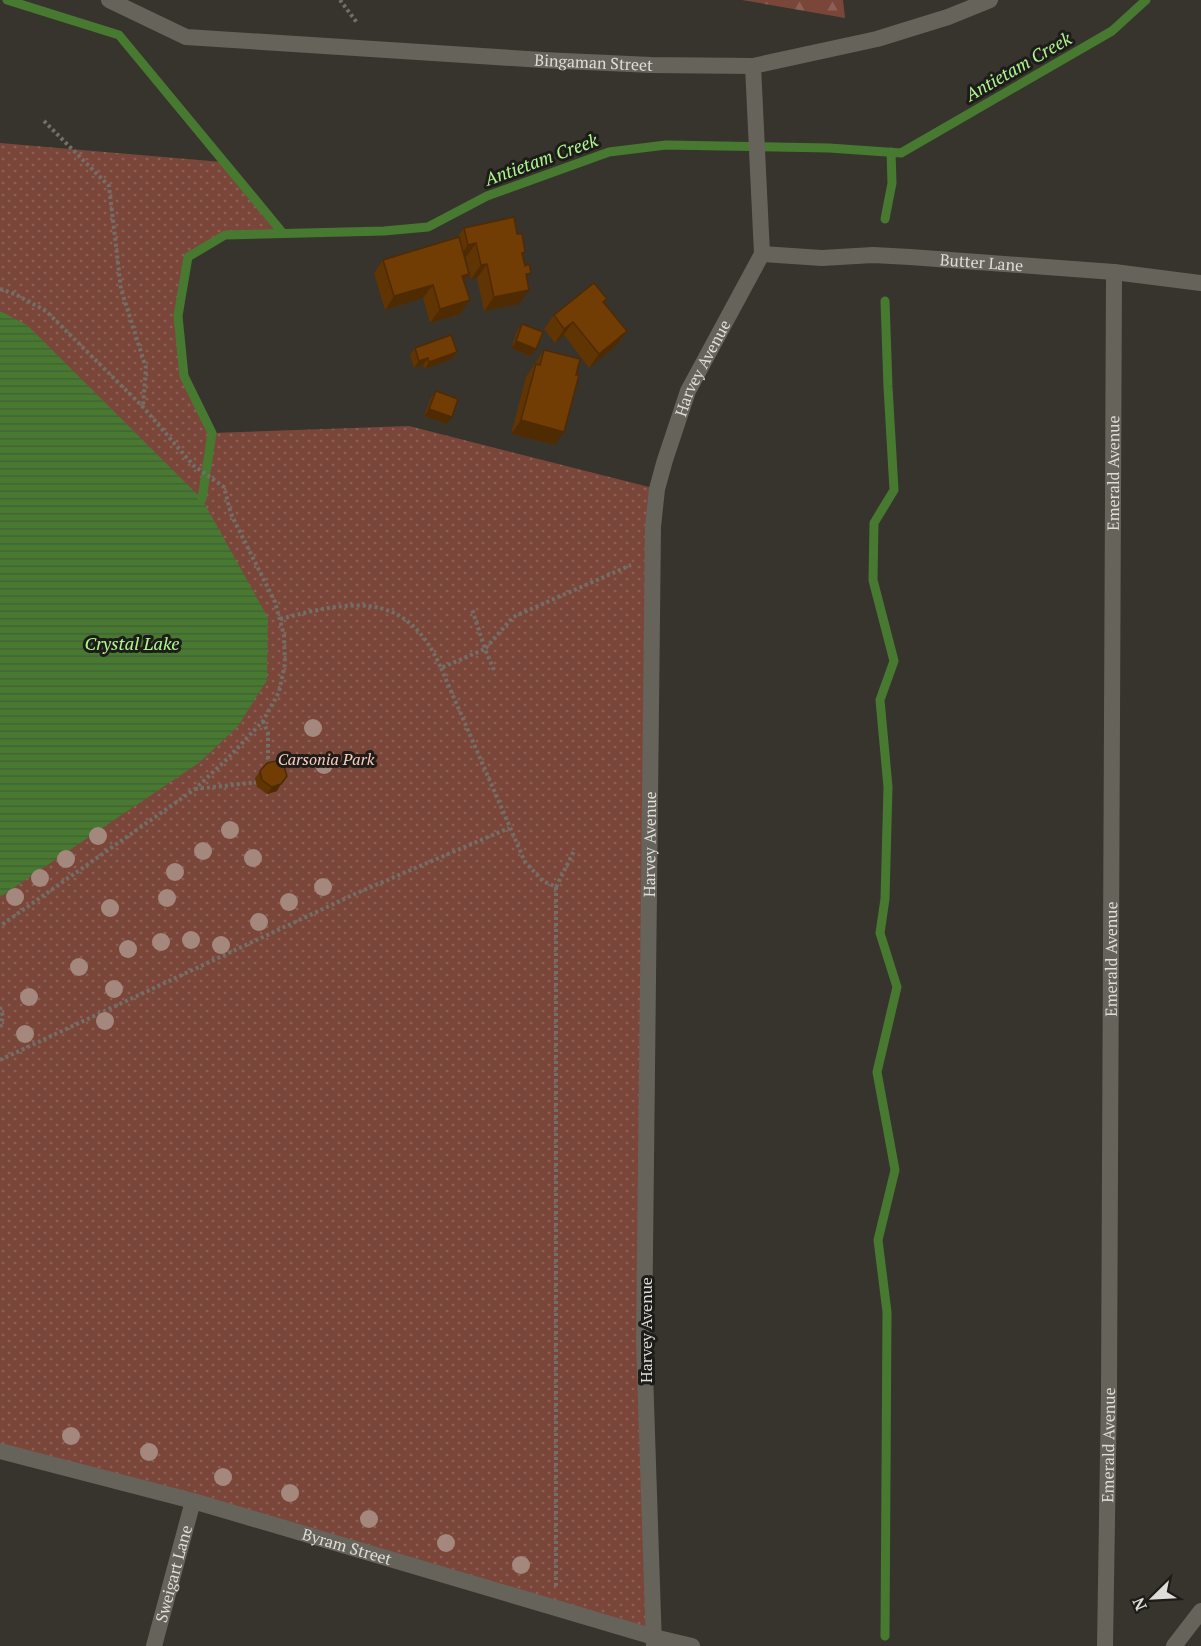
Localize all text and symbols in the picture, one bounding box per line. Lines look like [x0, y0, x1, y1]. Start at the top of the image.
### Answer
water label: Antietam Creek [960, 26, 1076, 107]
street label: Bingaman Street [534, 48, 654, 76]
water label: Antietam Creek [480, 127, 601, 191]
street label: Butter Lane [939, 248, 1024, 276]
street label: Harvey Avenue [669, 316, 736, 419]
street label: Emerald Avenue [1102, 415, 1124, 531]
water label: Crystal Lake [84, 631, 180, 655]
park label: Carsonia Park [278, 748, 375, 770]
street label: Harvey Avenue [638, 791, 661, 897]
street label: Emerald Avenue [1100, 901, 1122, 1017]
street label: Harvey Avenue [635, 1277, 657, 1383]
street label: Emerald Avenue [1096, 1387, 1120, 1503]
street label: Sweigart Lane [150, 1522, 197, 1625]
street label: Byram Street [300, 1523, 395, 1570]
north arrow [1123, 1568, 1183, 1628]
text: N [1127, 1594, 1152, 1614]

